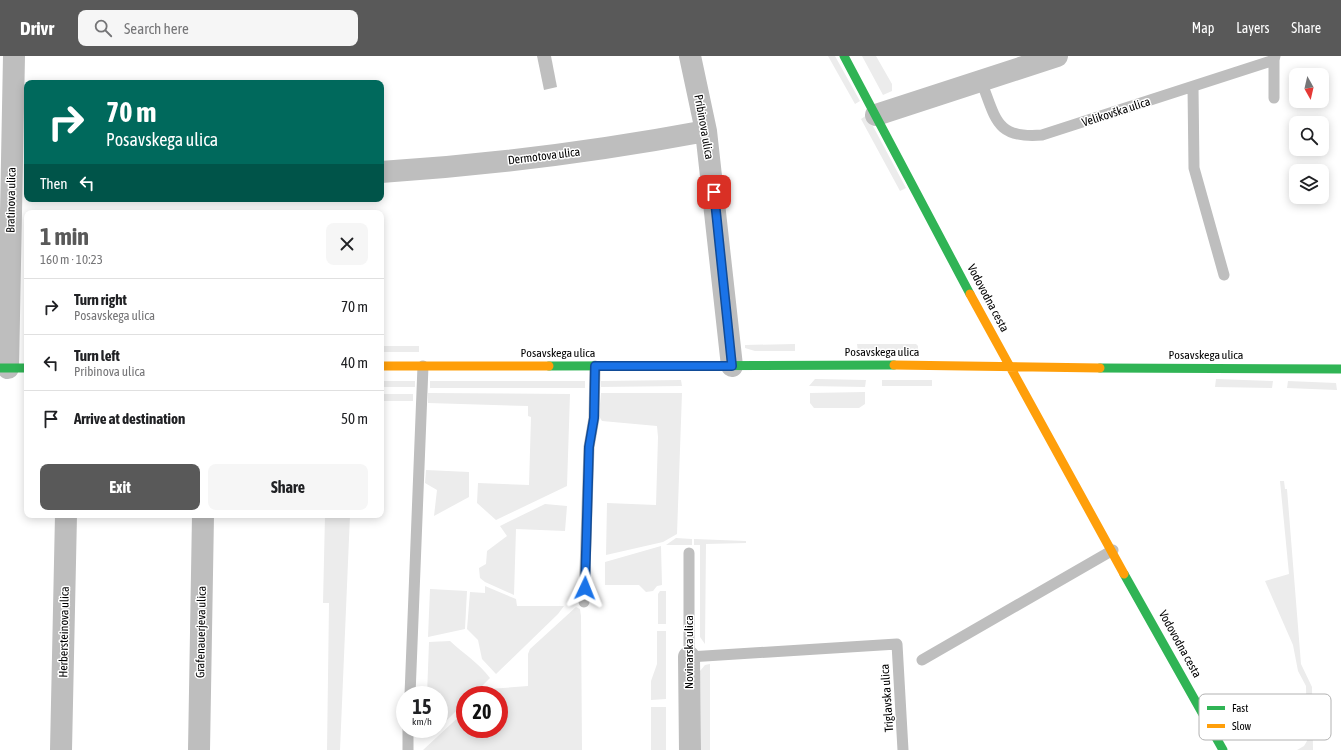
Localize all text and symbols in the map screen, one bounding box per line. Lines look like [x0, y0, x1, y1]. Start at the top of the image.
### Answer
search box [78, 10, 358, 46]
text: Drivr [20, 17, 54, 39]
icon: search [92, 17, 114, 39]
text: Search here [124, 20, 189, 37]
text: Map [1192, 20, 1214, 36]
text: Layers [1236, 20, 1269, 36]
text: Share [1291, 20, 1321, 36]
north arrow [1289, 68, 1329, 108]
map controls [1289, 68, 1329, 204]
street label: Pribinova ulica [691, 93, 717, 161]
street label: Velikovška ulica [1080, 94, 1152, 130]
icon: right [40, 96, 92, 148]
text: 70 m [106, 96, 156, 128]
button: search [1289, 116, 1329, 156]
text: Posavskega ulica [106, 129, 218, 150]
street label: Dermotova ulica [507, 145, 581, 167]
button: layers [1289, 164, 1329, 204]
street label: Bratinova ulica [3, 167, 19, 233]
icon: left [76, 172, 98, 194]
text: Then [40, 175, 68, 192]
pin [697, 175, 731, 209]
icon: arrive [703, 181, 725, 203]
text: 1 min [40, 223, 89, 250]
button: close [326, 223, 368, 265]
text: 160 m · 10:23 [40, 252, 103, 267]
street label: Vodovodna cesta [964, 262, 1012, 334]
text: Turn right [74, 291, 127, 308]
icon: right [40, 296, 62, 318]
text: 70 m [341, 298, 368, 315]
text: Posavskega ulica [74, 308, 155, 323]
street label: Posavskega ulica [845, 345, 919, 359]
street label: Posavskega ulica [521, 346, 595, 360]
text: Turn left [74, 347, 120, 364]
street label: Posavskega ulica [1169, 348, 1243, 362]
icon: left [40, 352, 62, 374]
text: 40 m [341, 354, 368, 371]
text: Pribinova ulica [74, 364, 145, 379]
icon: arrive [40, 408, 62, 430]
text: Arrive at destination [74, 410, 185, 427]
text: 50 m [341, 410, 368, 427]
button: Exit [40, 464, 200, 510]
button: Share [208, 464, 368, 510]
position arrow [564, 567, 606, 609]
street label: Herbersteinova ulica [56, 586, 72, 678]
street label: Grafenauerjeva ulica [193, 586, 209, 678]
street label: Vodovodna cesta [1156, 608, 1204, 680]
street label: Novinarska ulica [682, 615, 696, 689]
street label: Triglavska ulica [878, 663, 896, 733]
speed limit sign: 20 [456, 686, 508, 738]
legend [1199, 694, 1331, 740]
text: 15 [413, 695, 431, 718]
text: Fast [1232, 702, 1248, 714]
text: km/h [412, 716, 432, 727]
text: Slow [1232, 720, 1251, 732]

